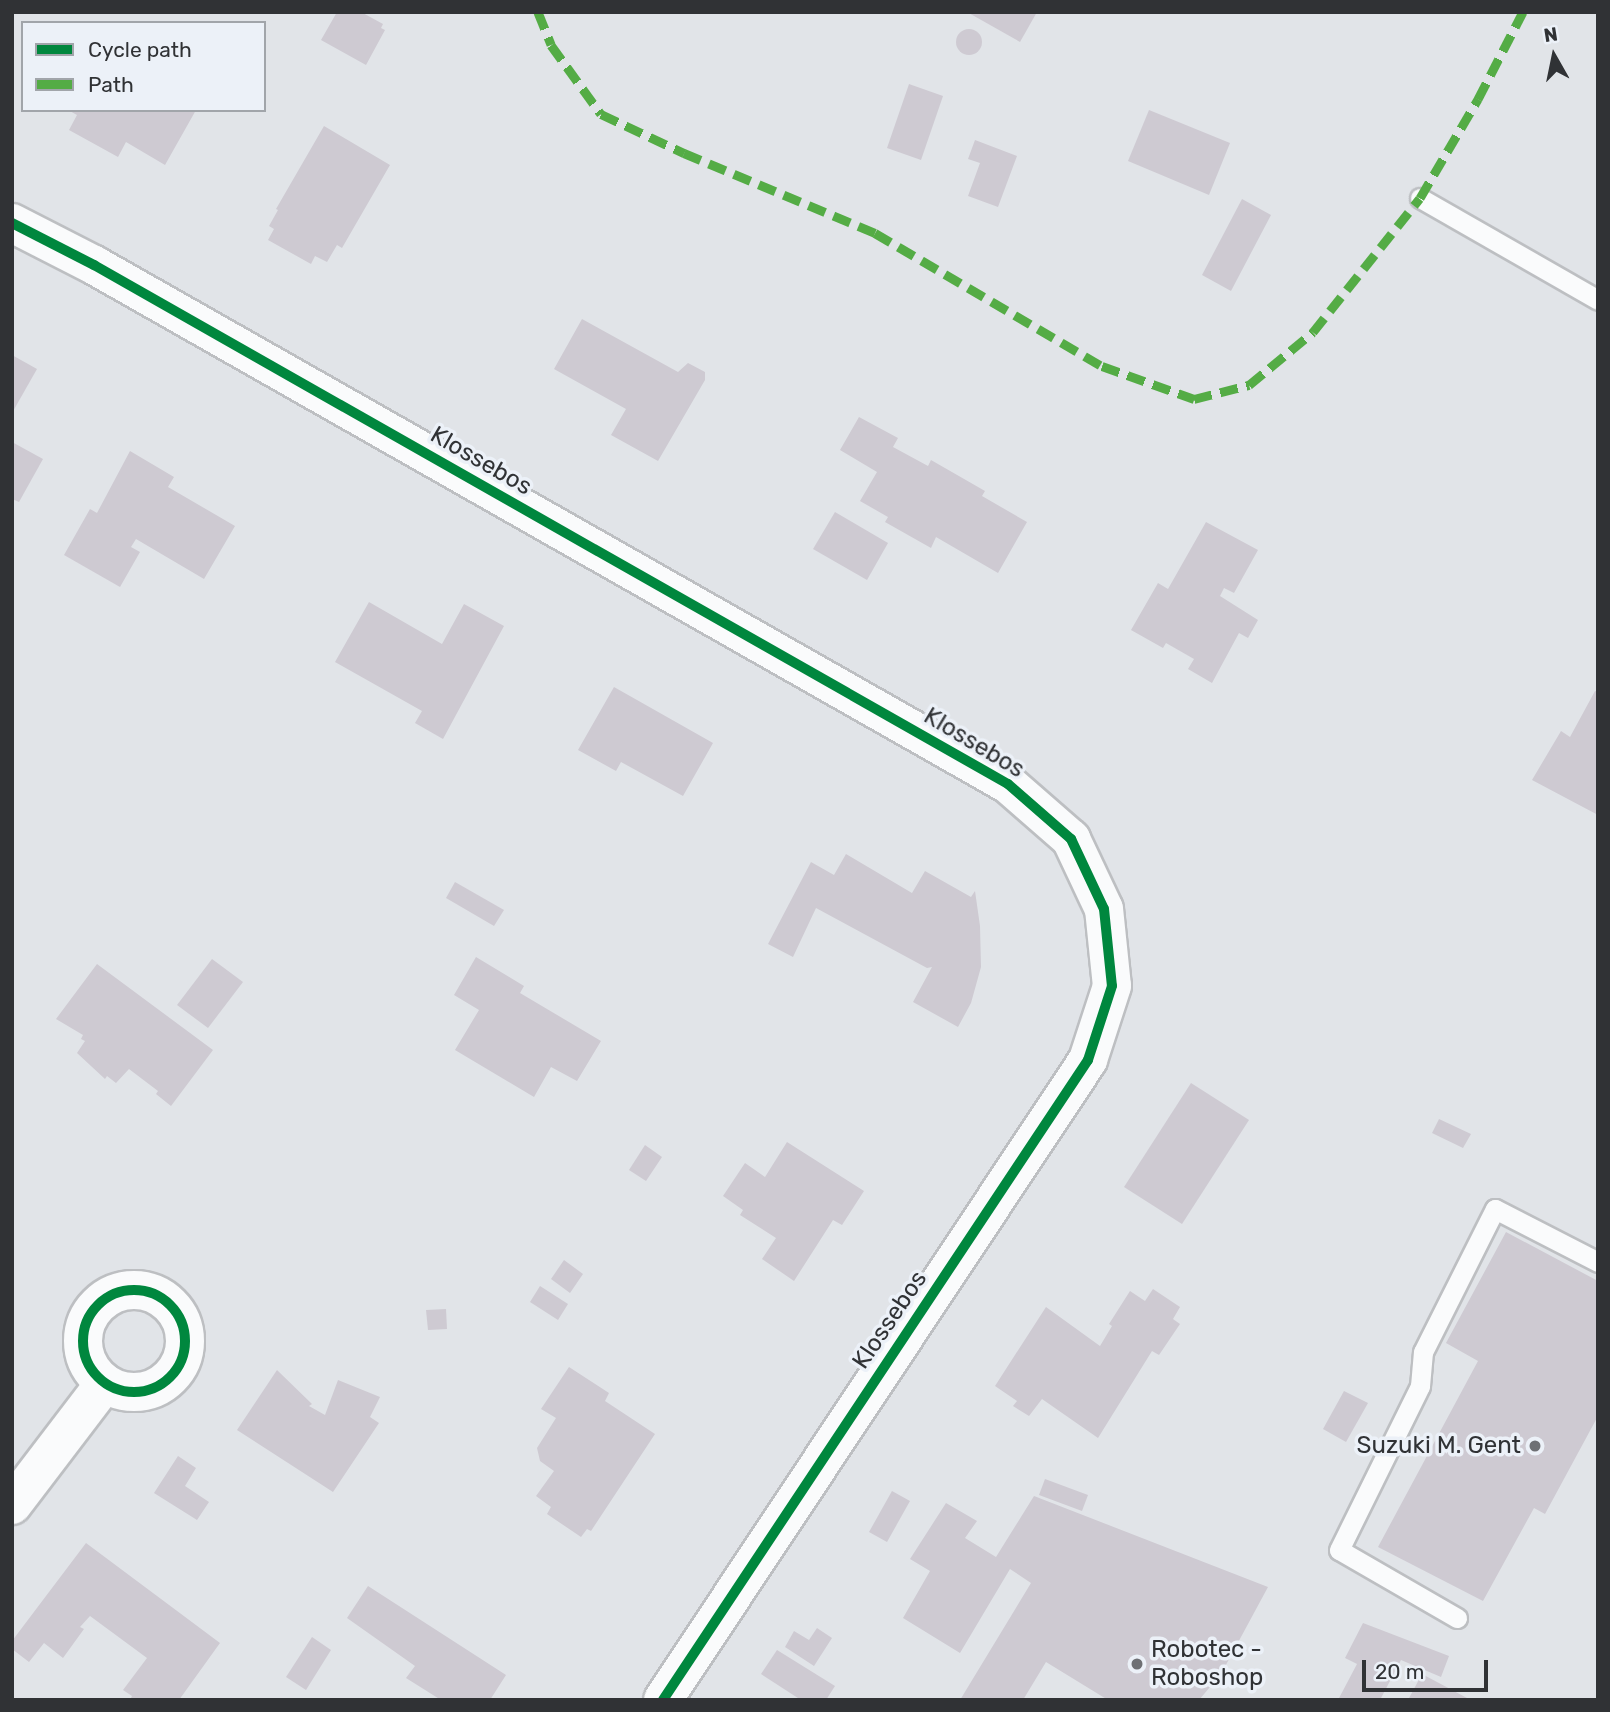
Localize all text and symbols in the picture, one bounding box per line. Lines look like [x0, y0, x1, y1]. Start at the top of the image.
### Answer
legend [21, 21, 266, 112]
north arrow [1519, 21, 1589, 91]
text: N [1542, 22, 1559, 47]
text: Cycle path [88, 37, 192, 62]
text: Path [88, 72, 134, 97]
street label: Klossebos [425, 420, 537, 502]
street label: Klossebos [918, 702, 1030, 784]
street label: Klossebos [847, 1265, 933, 1375]
place label: Suzuki M. Gent [1357, 1432, 1521, 1460]
marker: Suzuki M. Gent [1527, 1438, 1543, 1454]
place label: Robotec - Roboshop [1151, 1636, 1263, 1692]
scale bar [1365, 1646, 1491, 1690]
marker: Robotec - Roboshop [1129, 1656, 1145, 1672]
text: 20 m [1375, 1659, 1424, 1684]

